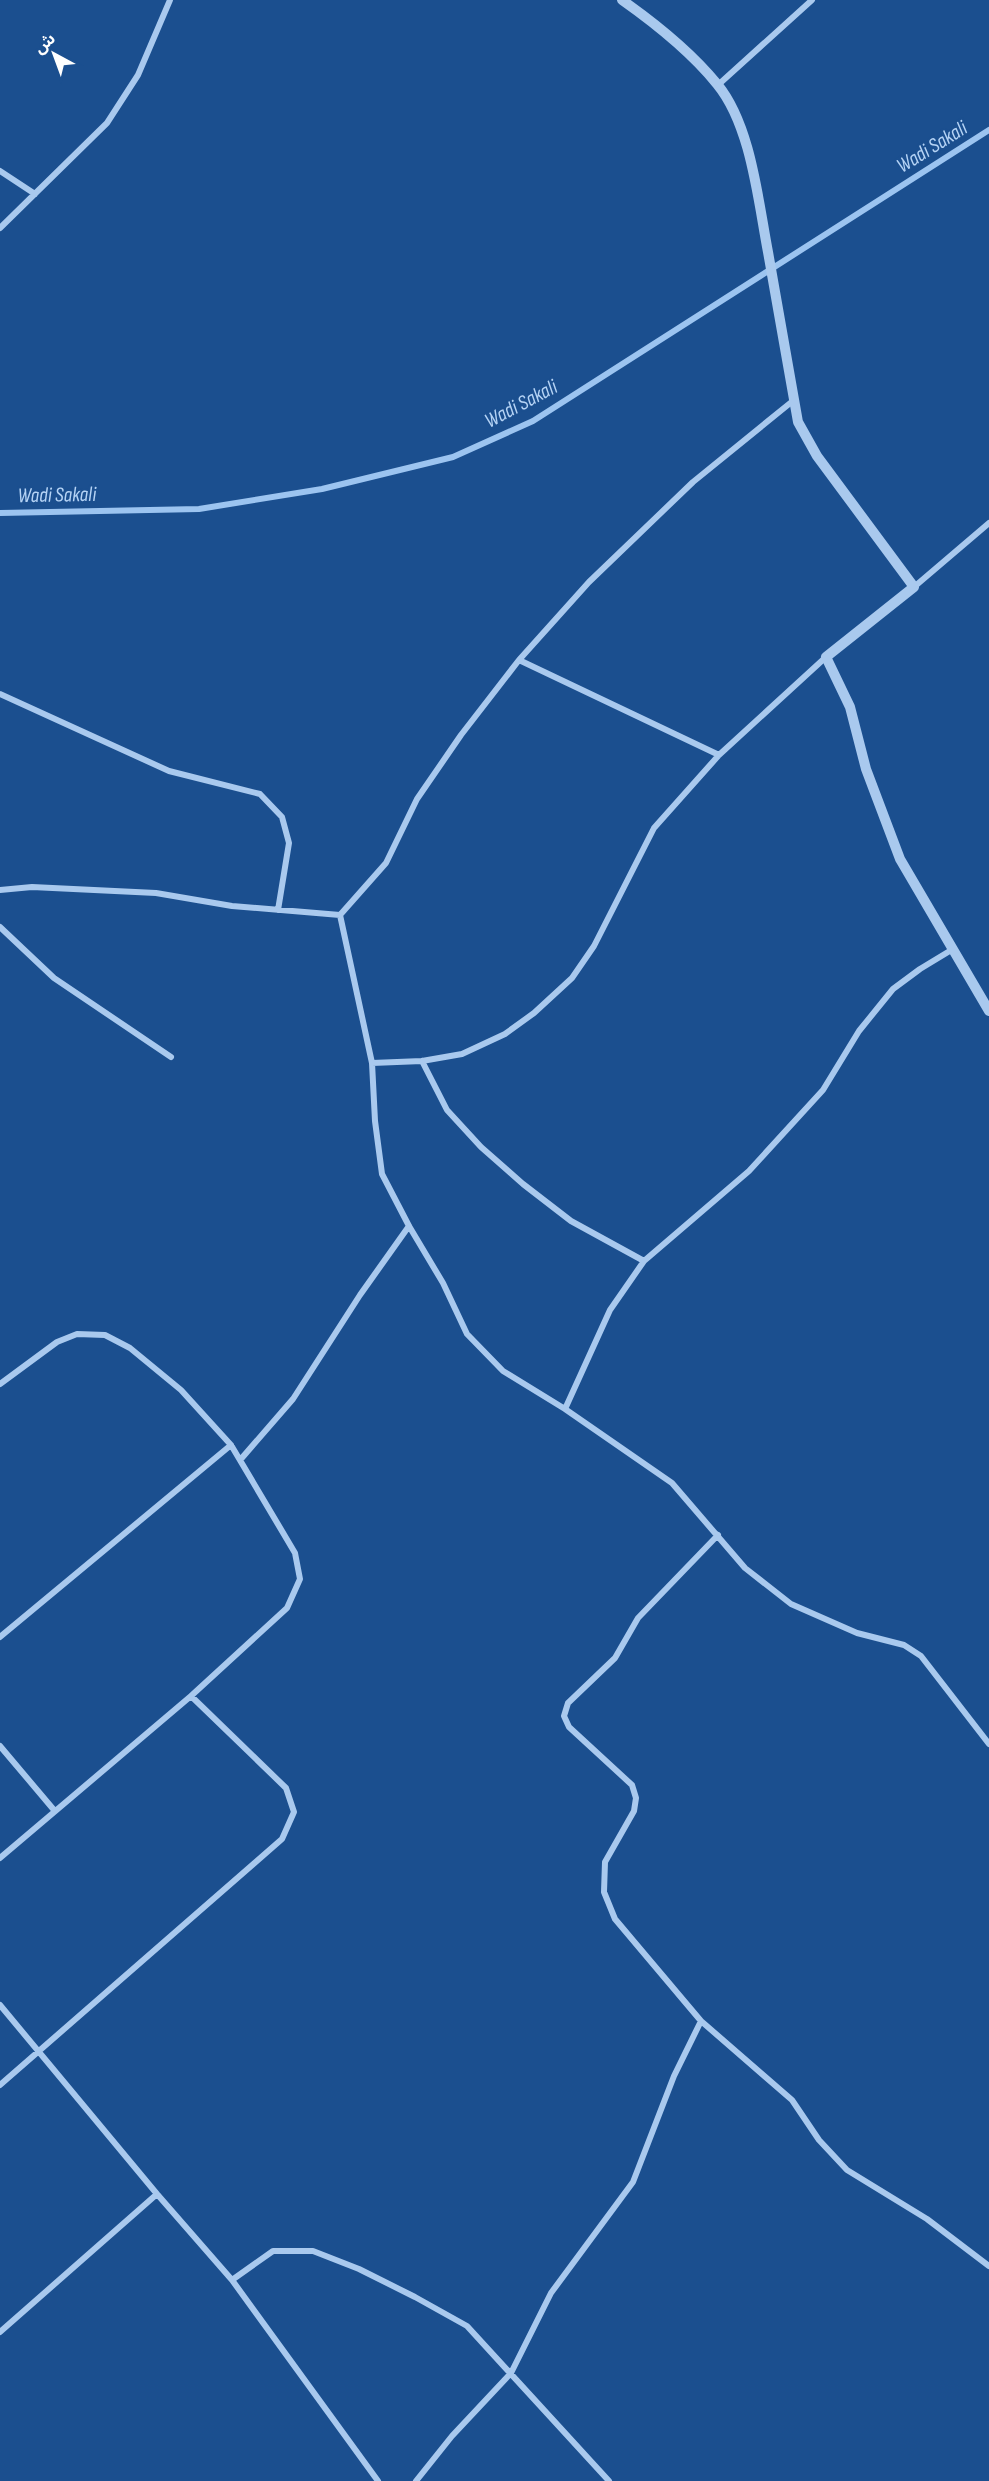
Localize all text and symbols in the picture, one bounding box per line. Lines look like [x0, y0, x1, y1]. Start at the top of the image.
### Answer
north arrow [24, 24, 84, 84]
text: ش [31, 29, 60, 58]
water label: Wadi Sakali [892, 115, 973, 178]
water label: Wadi Sakali [480, 374, 563, 434]
water label: Wadi Sakali [17, 482, 98, 508]

